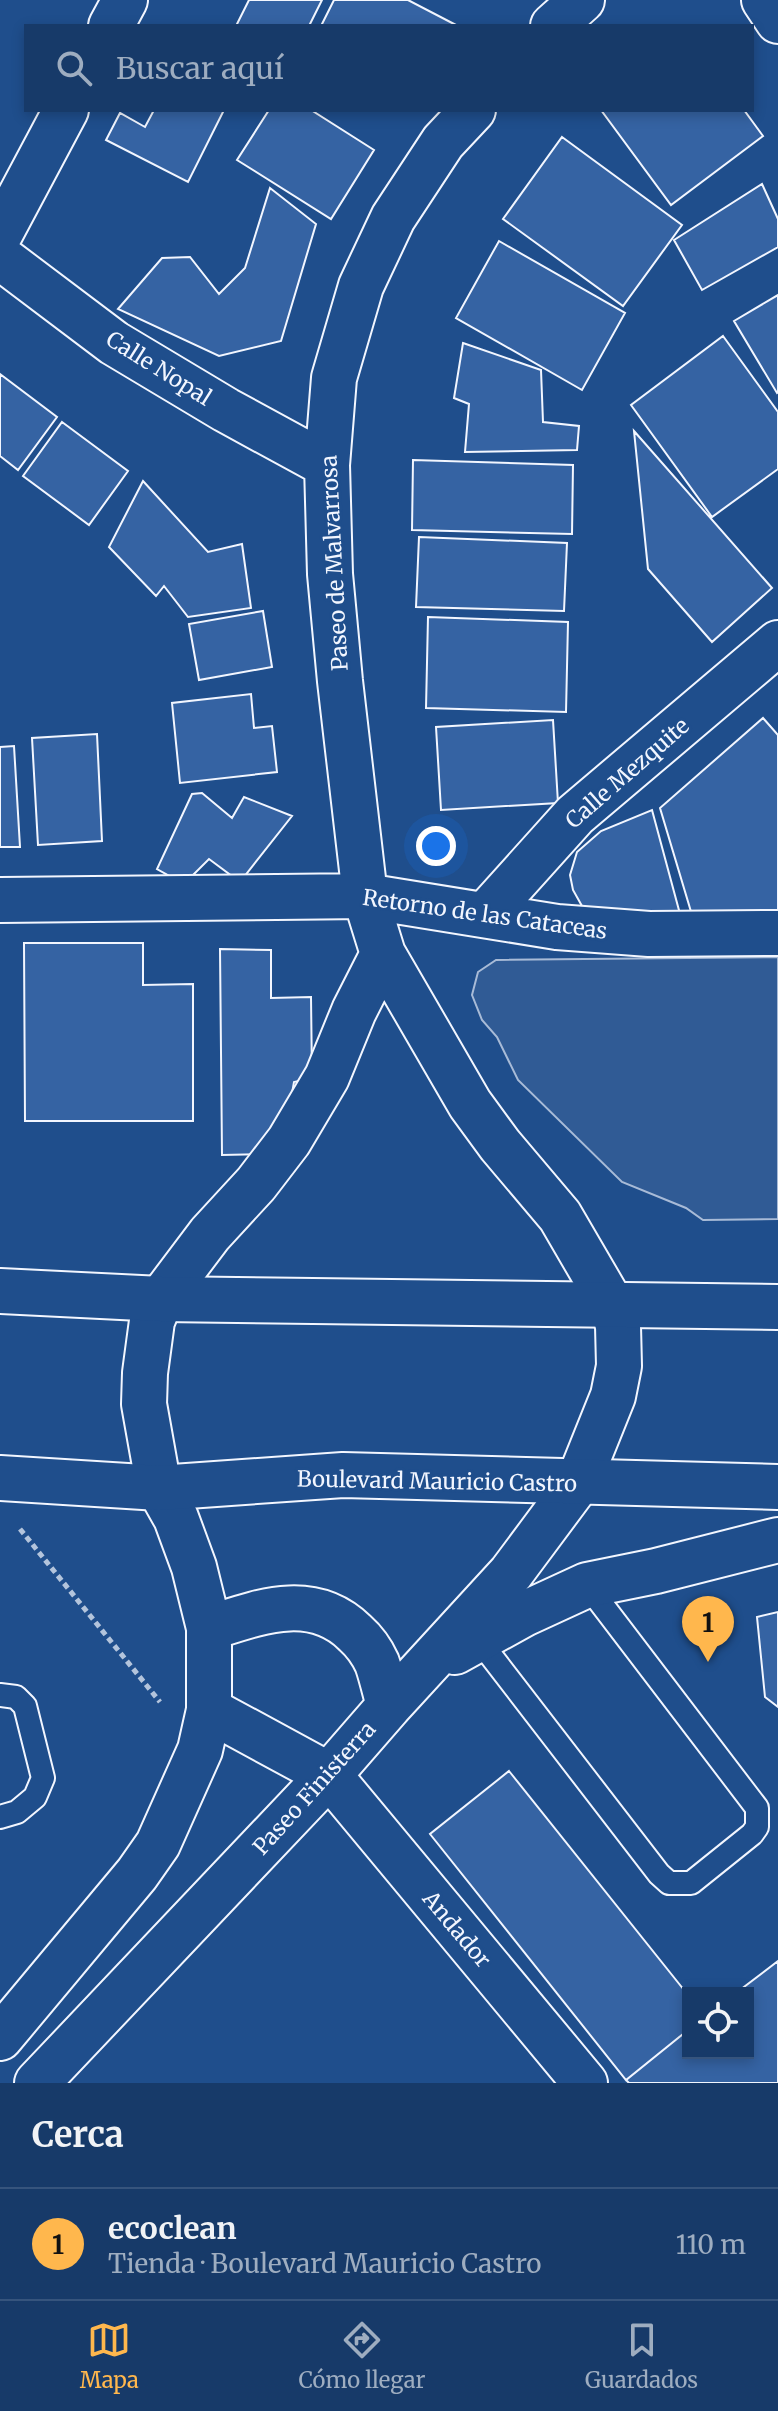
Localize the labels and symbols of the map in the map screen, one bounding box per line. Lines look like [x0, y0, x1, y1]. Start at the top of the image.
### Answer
street label: Calle Nopal [101, 325, 217, 412]
street label: Paseo de Malvarrosa [314, 454, 354, 672]
street label: Calle Mezquite [559, 712, 695, 834]
your location [416, 826, 456, 866]
street label: Retorno de las Cataceas [361, 883, 609, 945]
street label: Boulevard Mauricio Castro [297, 1465, 577, 1497]
pin: 1 [682, 1596, 734, 1662]
street label: Paseo Finisterra [247, 1715, 382, 1861]
street label: Andador [416, 1884, 497, 1973]

